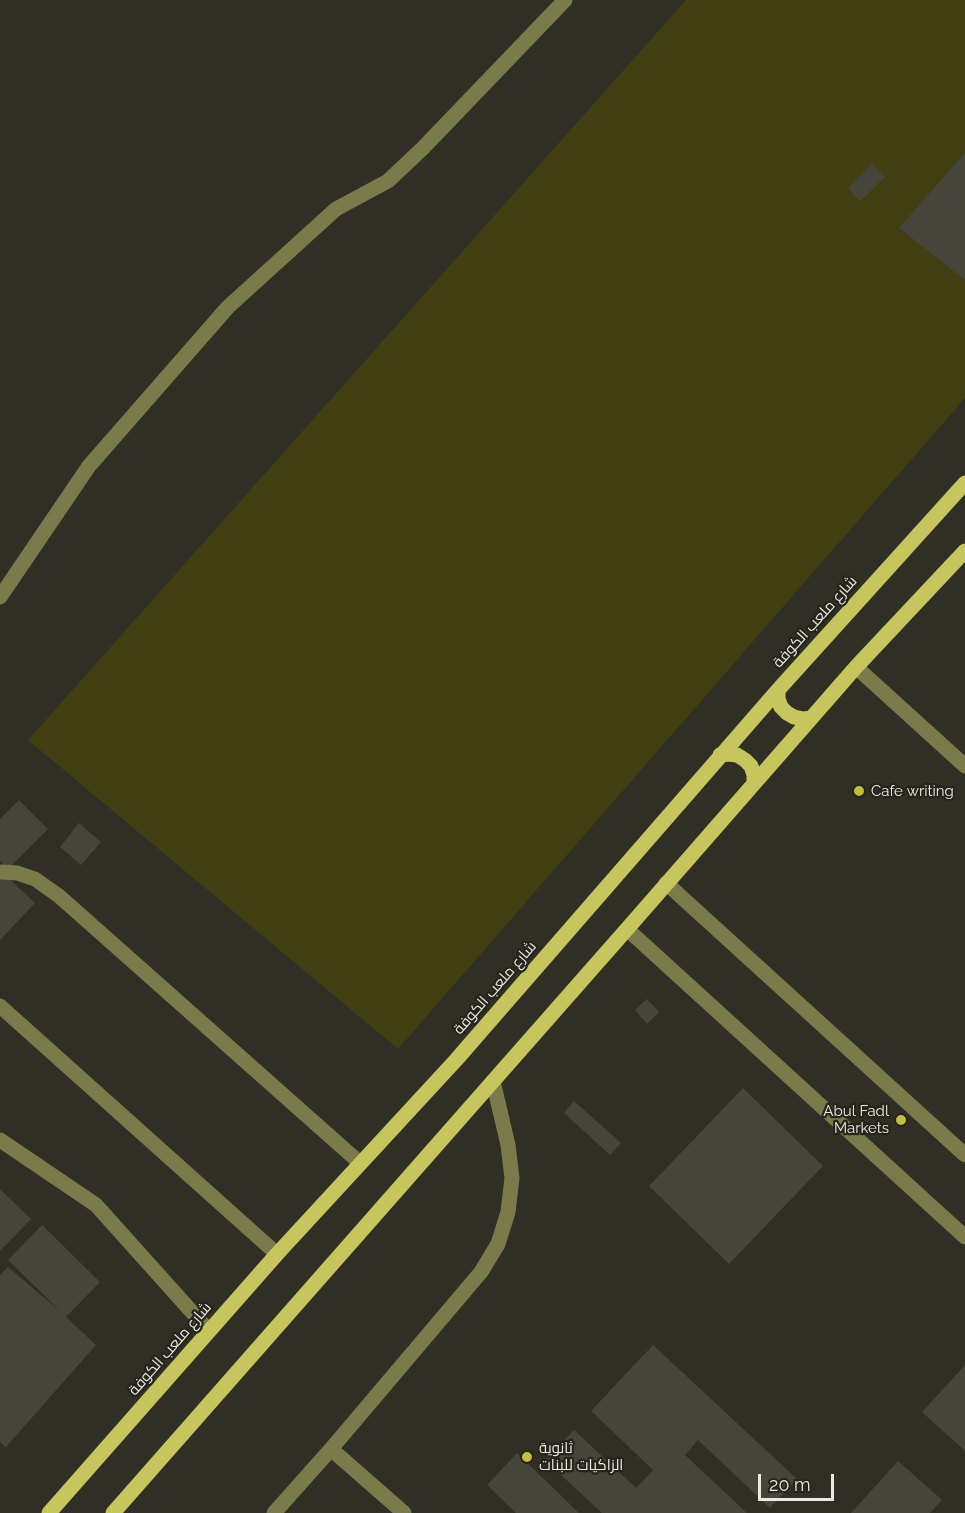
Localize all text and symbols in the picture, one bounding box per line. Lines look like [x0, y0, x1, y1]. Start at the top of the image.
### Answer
street label: شارع ملعب الكوفة [769, 572, 861, 672]
place label: Cafe writing [871, 782, 954, 800]
marker: Cafe writing [852, 784, 866, 798]
street label: شارع ملعب الكوفة [450, 938, 540, 1038]
place label: Abul Fadl Markets [823, 1102, 889, 1137]
marker: Abul Fadl Markets [894, 1113, 908, 1127]
street label: شارع ملعب الكوفة [125, 1299, 215, 1399]
place label: ثانوية الزاكيات للبنات [539, 1439, 623, 1474]
marker: ثانوية الزاكيات للبنات [520, 1450, 534, 1464]
scale bar [761, 1462, 838, 1500]
text: 20 m [769, 1474, 811, 1495]

